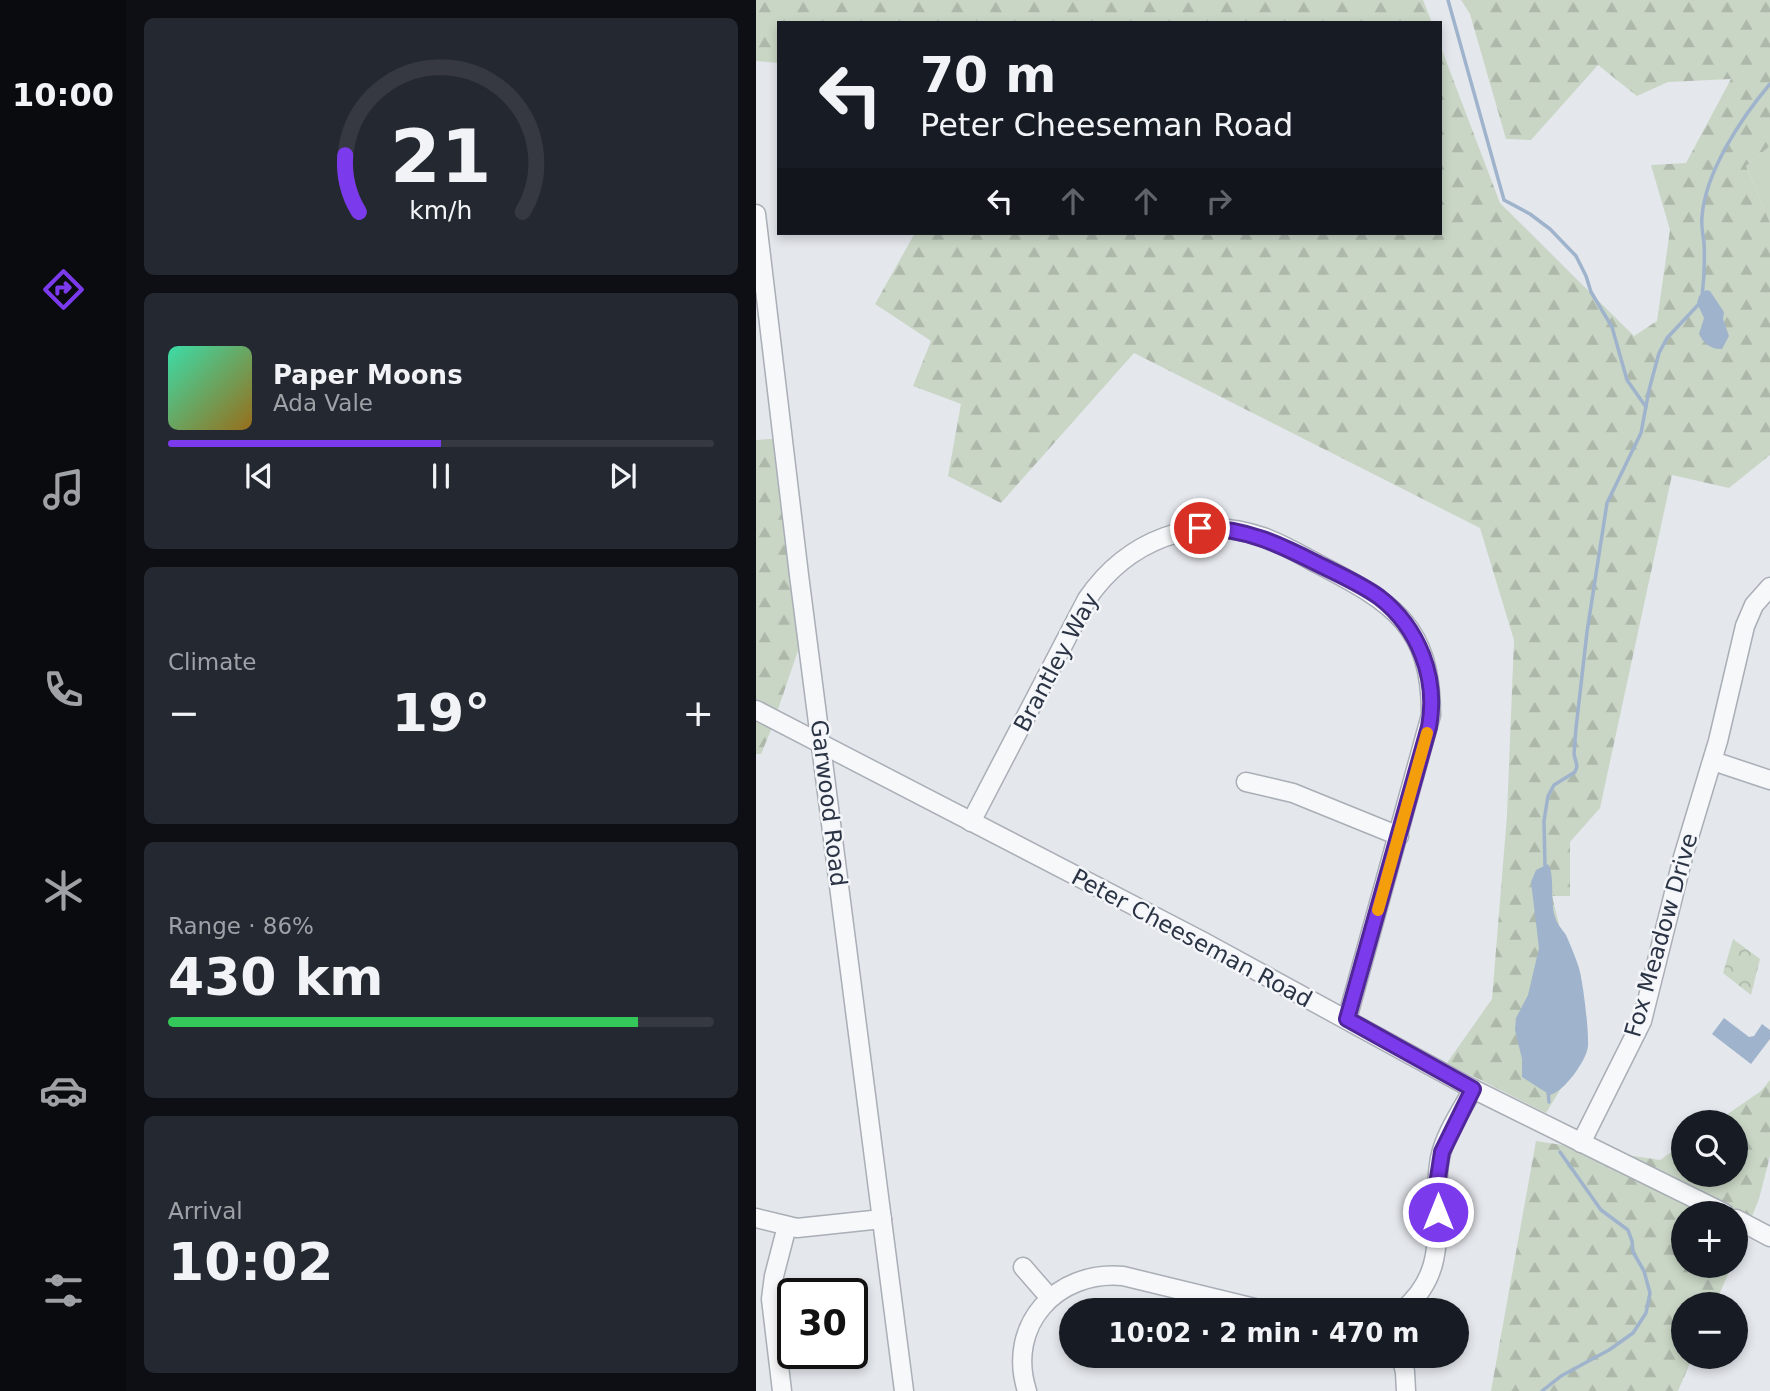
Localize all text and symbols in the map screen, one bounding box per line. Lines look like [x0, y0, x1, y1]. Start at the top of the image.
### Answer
text: 70 m [920, 47, 1056, 104]
icon: left [805, 49, 896, 140]
text: 10:00 [12, 76, 114, 114]
text: Peter Cheeseman Road [920, 106, 1293, 144]
text: 21 [390, 115, 492, 200]
icon: left [981, 182, 1019, 220]
icon: ahead [1054, 182, 1092, 220]
icon: ahead [1127, 182, 1165, 220]
icon: right [1200, 182, 1238, 220]
text: km/h [409, 196, 473, 225]
icon: directions [39, 265, 88, 314]
text: Paper Moons [273, 360, 463, 390]
text: Ada Vale [273, 390, 373, 416]
icon: previous [240, 457, 278, 495]
icon: pause [422, 457, 460, 495]
icon: next [604, 457, 642, 495]
icon: music [39, 465, 88, 514]
pin [1170, 498, 1230, 558]
icon: arrive [1181, 509, 1219, 547]
street label: Brantley Way [1009, 588, 1103, 736]
text: Climate [168, 649, 257, 675]
icon: phone [39, 665, 88, 714]
text: 19° [392, 683, 490, 743]
text: − [168, 691, 200, 735]
text: + [682, 691, 714, 735]
street label: Garwood Road [806, 718, 852, 888]
street label: Fox Meadow Drive [1619, 830, 1703, 1040]
street label: Peter Cheeseman Road [1067, 864, 1317, 1012]
icon: climate [39, 866, 88, 915]
text: Range · 86% [168, 913, 314, 939]
text: 430 km [168, 947, 383, 1007]
icon: car [39, 1066, 88, 1115]
map controls [1671, 1110, 1748, 1369]
button: search [1671, 1110, 1748, 1187]
position arrow [1401, 1175, 1475, 1249]
text: Arrival [168, 1198, 243, 1224]
button: + [1671, 1201, 1748, 1278]
text: 10:02 [168, 1232, 334, 1292]
icon: filters [39, 1266, 88, 1315]
speed limit sign: 30 [777, 1278, 868, 1369]
button: − [1671, 1292, 1748, 1369]
text: 10:02 · 2 min · 470 m [1109, 1318, 1419, 1348]

